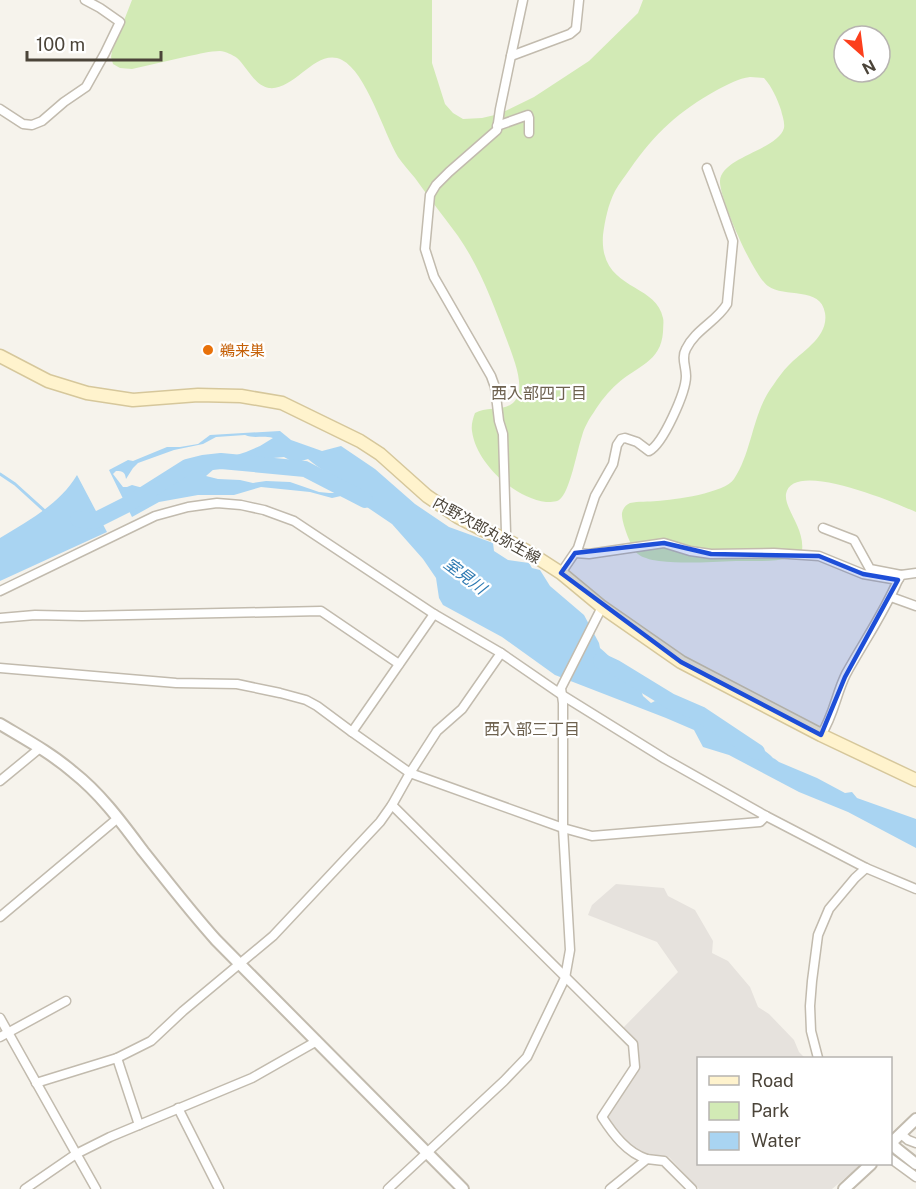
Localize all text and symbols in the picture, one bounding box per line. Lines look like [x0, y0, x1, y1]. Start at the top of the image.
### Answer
scale bar [27, 24, 160, 62]
north arrow [832, 24, 892, 84]
text: 100 m [36, 34, 85, 55]
text: N [859, 55, 879, 78]
place label: 鵜来巣 [220, 342, 265, 359]
marker: 鵜来巣 [201, 343, 215, 357]
district label: 西入部四丁目 [491, 384, 587, 403]
street label: 内野次郎丸弥生線 [430, 493, 544, 567]
water label: 室見川 [440, 554, 491, 599]
district label: 西入部三丁目 [484, 720, 580, 739]
legend [697, 1057, 892, 1165]
text: Road [751, 1070, 794, 1091]
text: Park [751, 1100, 789, 1121]
text: Water [751, 1130, 801, 1151]

